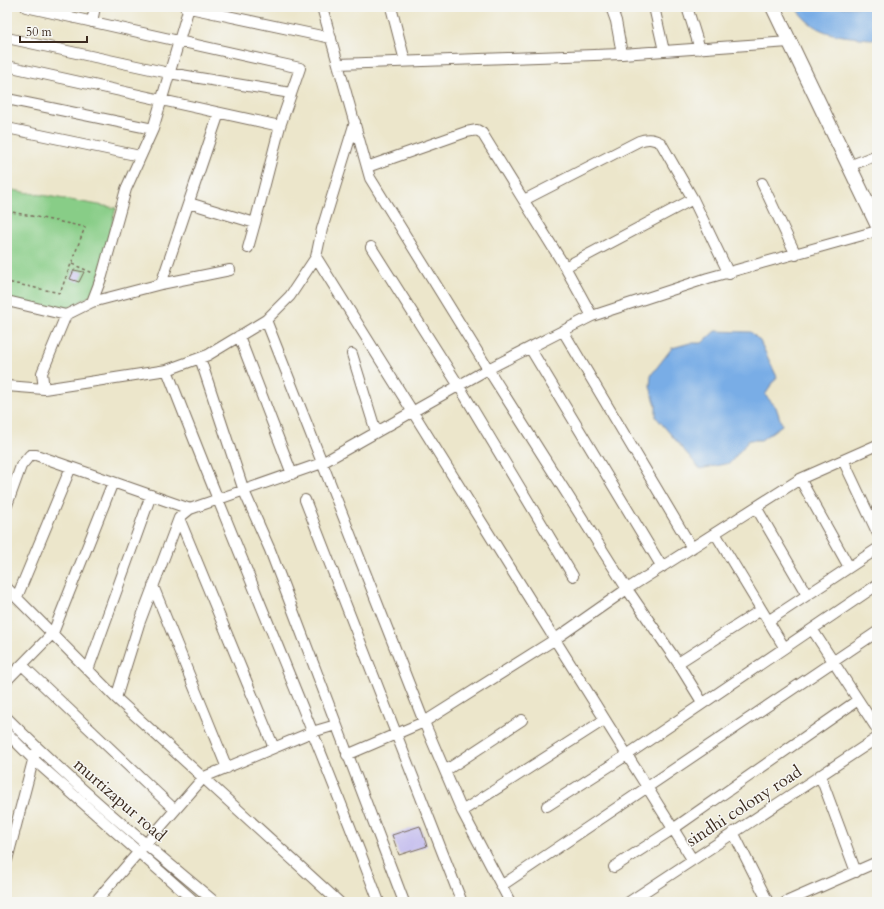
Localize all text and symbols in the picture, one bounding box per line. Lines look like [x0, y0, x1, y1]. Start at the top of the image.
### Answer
scale bar [20, 18, 87, 44]
text: 50 m [26, 24, 53, 40]
street label: murtizapur road [69, 753, 171, 847]
street label: sindhi colony road [682, 760, 806, 852]

